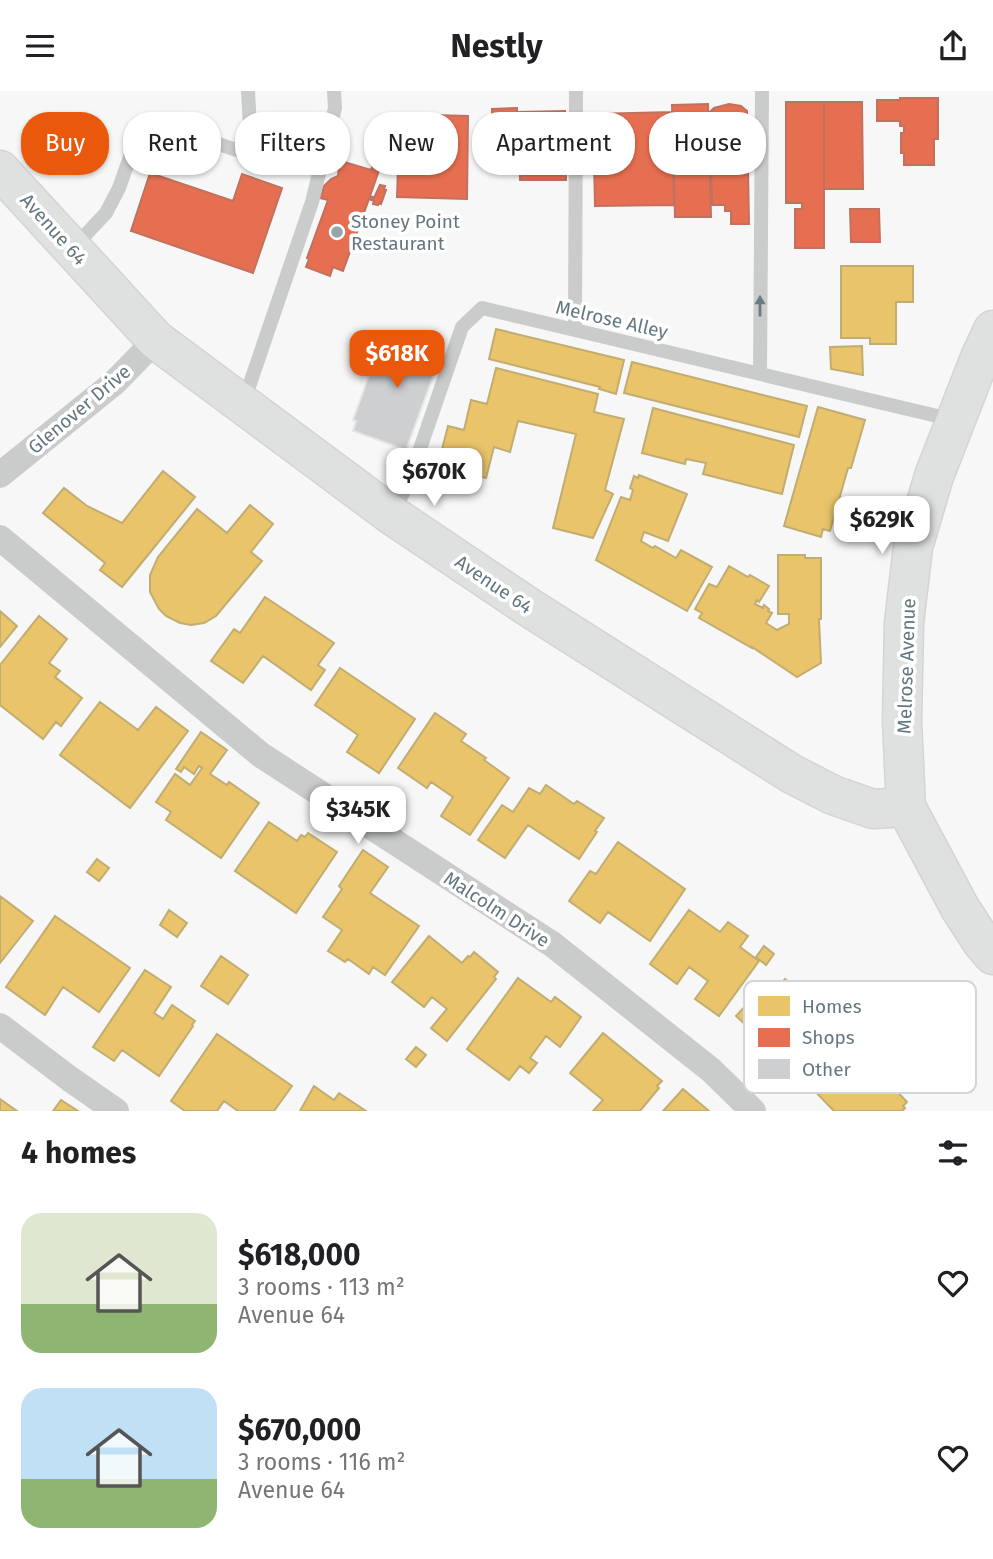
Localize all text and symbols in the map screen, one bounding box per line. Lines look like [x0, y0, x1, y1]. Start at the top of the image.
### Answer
icon: menu [21, 27, 59, 65]
text: Nestly [450, 27, 543, 65]
icon: share [934, 27, 972, 65]
chip: Buy [21, 112, 109, 175]
chip: Rent [123, 112, 221, 175]
chip: Filters [235, 112, 350, 175]
chip: New [364, 112, 458, 175]
chip: Apartment [472, 112, 635, 175]
chip: House [649, 112, 766, 175]
street label: Avenue 64 [16, 189, 92, 270]
place label: Stoney Point Restaurant [351, 210, 460, 255]
marker: Stoney Point Restaurant [329, 224, 345, 240]
one-way arrow [754, 294, 766, 316]
street label: Melrose Alley [554, 295, 671, 344]
pin: $618K [348, 331, 446, 390]
text: $618K [366, 339, 428, 367]
street label: Glenover Drive [23, 360, 135, 459]
pin: $670K [385, 449, 483, 508]
text: $670K [402, 457, 466, 485]
pin: $629K [833, 497, 931, 556]
text: $629K [850, 505, 914, 533]
street label: Avenue 64 [451, 550, 537, 619]
street label: Melrose Avenue [893, 598, 920, 734]
pin: $345K [309, 787, 407, 846]
text: $345K [326, 795, 390, 823]
street label: Malcolm Drive [439, 867, 554, 952]
legend [744, 981, 976, 1093]
text: Homes [802, 995, 862, 1018]
text: Shops [802, 1026, 855, 1049]
text: Other [802, 1058, 851, 1081]
icon: filters [934, 1134, 972, 1172]
text: 4 homes [21, 1135, 136, 1171]
text: $618,000 [238, 1237, 361, 1273]
icon: home [77, 1241, 161, 1325]
icon: heart [934, 1264, 972, 1302]
text: 3 rooms · 113 m² [238, 1273, 405, 1301]
text: Avenue 64 [238, 1301, 345, 1329]
text: $670,000 [238, 1412, 361, 1448]
icon: home [77, 1416, 161, 1500]
icon: heart [934, 1439, 972, 1477]
text: 3 rooms · 116 m² [238, 1448, 406, 1476]
text: Avenue 64 [238, 1476, 345, 1504]

